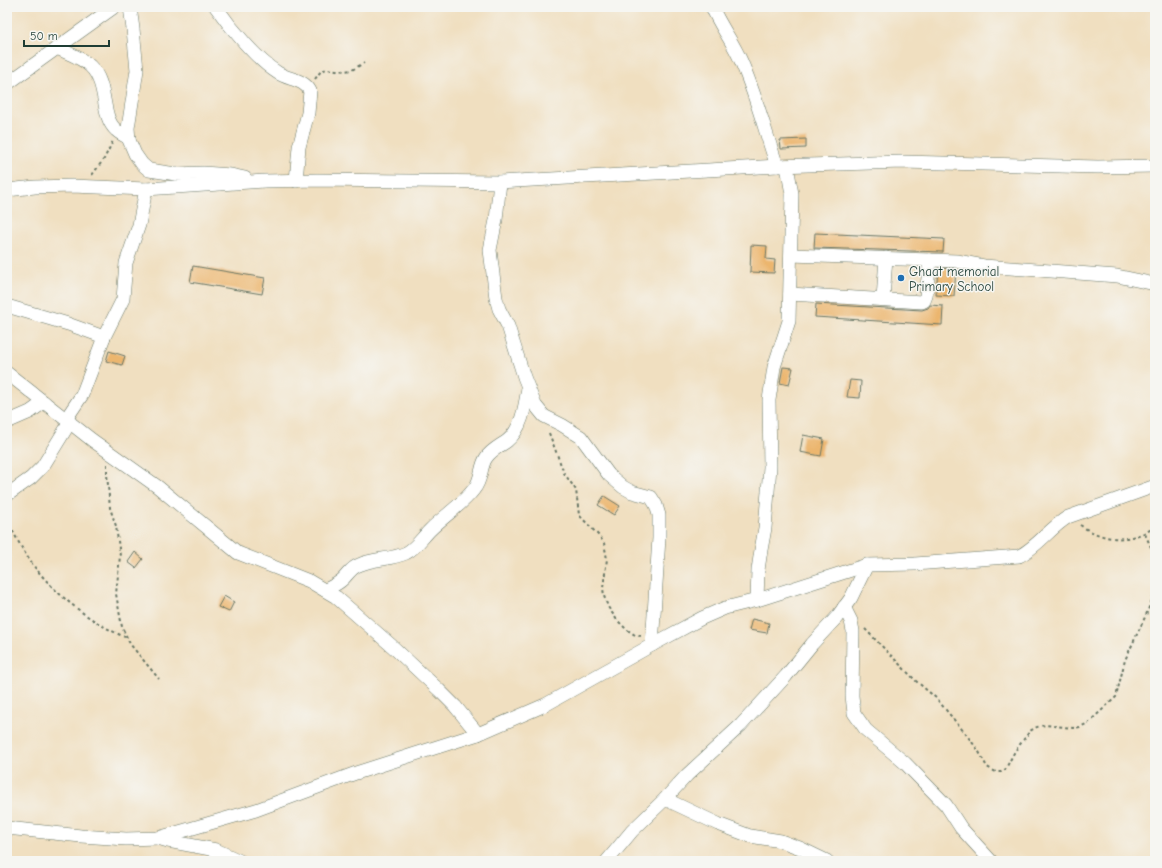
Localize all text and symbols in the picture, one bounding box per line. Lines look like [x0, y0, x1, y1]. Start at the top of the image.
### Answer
scale bar [24, 22, 109, 48]
text: 50 m [30, 29, 58, 43]
place label: Ghaat memorial Primary School [909, 264, 999, 294]
marker: Ghaat memorial Primary School [896, 273, 906, 283]

